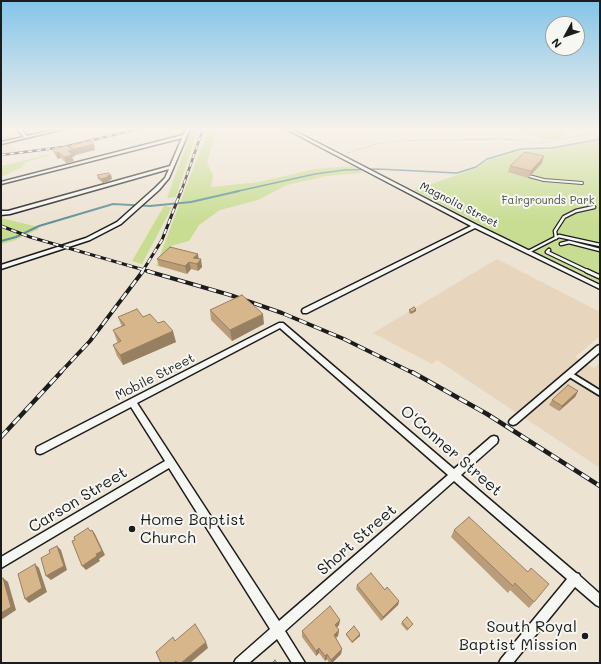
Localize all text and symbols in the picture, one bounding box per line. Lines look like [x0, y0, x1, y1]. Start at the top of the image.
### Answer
north arrow [545, 16, 585, 56]
text: N [548, 35, 565, 51]
street label: Magnolia Street [418, 180, 500, 230]
park label: Fairgrounds Park [501, 194, 595, 208]
street label: Mobile Street [113, 350, 197, 404]
street label: O'Conner Street [396, 401, 506, 501]
street label: Carson Street [25, 463, 131, 537]
street label: Short Street [313, 500, 401, 580]
place label: Home Baptist Church [140, 510, 245, 548]
marker: Home Baptist Church [127, 524, 137, 534]
place label: South Royal Baptist Mission [459, 617, 577, 655]
marker: South Royal Baptist Mission [580, 631, 590, 641]

